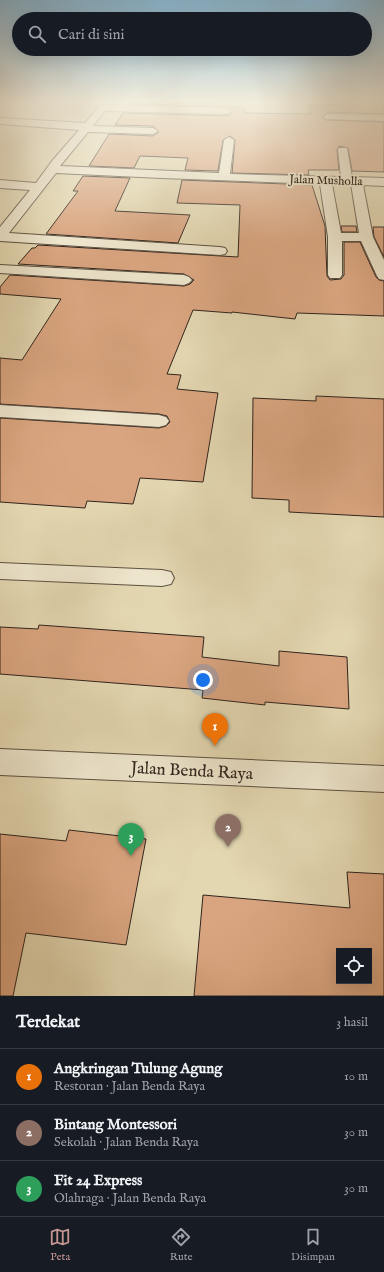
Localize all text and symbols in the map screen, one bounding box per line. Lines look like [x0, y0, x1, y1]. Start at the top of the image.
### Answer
search box [12, 12, 372, 56]
icon: search [26, 23, 48, 45]
text: Cari di sini [58, 25, 125, 44]
street label: Jalan Musholla [287, 172, 364, 190]
your location [193, 670, 213, 690]
pin: 1 [202, 713, 228, 746]
street label: Jalan Benda Raya [128, 758, 254, 785]
pin: 2 [215, 814, 241, 847]
pin: 3 [118, 823, 144, 856]
map controls [336, 948, 372, 984]
button: locate [336, 948, 372, 984]
text: Terdekat [16, 1012, 80, 1033]
text: 3 hasil [336, 1014, 368, 1031]
text: Angkringan Tulung Agung [54, 1059, 222, 1078]
text: 1 [27, 1068, 31, 1085]
text: 10 m [344, 1068, 368, 1085]
text: Restoran · Jalan Benda Raya [54, 1078, 205, 1095]
text: Bintang Montessori [54, 1115, 177, 1134]
text: 2 [26, 1124, 32, 1141]
text: 30 m [344, 1124, 368, 1141]
text: Sekolah · Jalan Benda Raya [54, 1134, 199, 1151]
text: Fit 24 Express [54, 1171, 142, 1190]
text: 3 [27, 1180, 31, 1197]
text: 30 m [344, 1180, 368, 1197]
text: Olahraga · Jalan Benda Raya [54, 1190, 206, 1207]
tab: Peta [49, 1226, 71, 1264]
tab: Rute [170, 1226, 193, 1264]
tab: Disimpan [291, 1226, 335, 1264]

